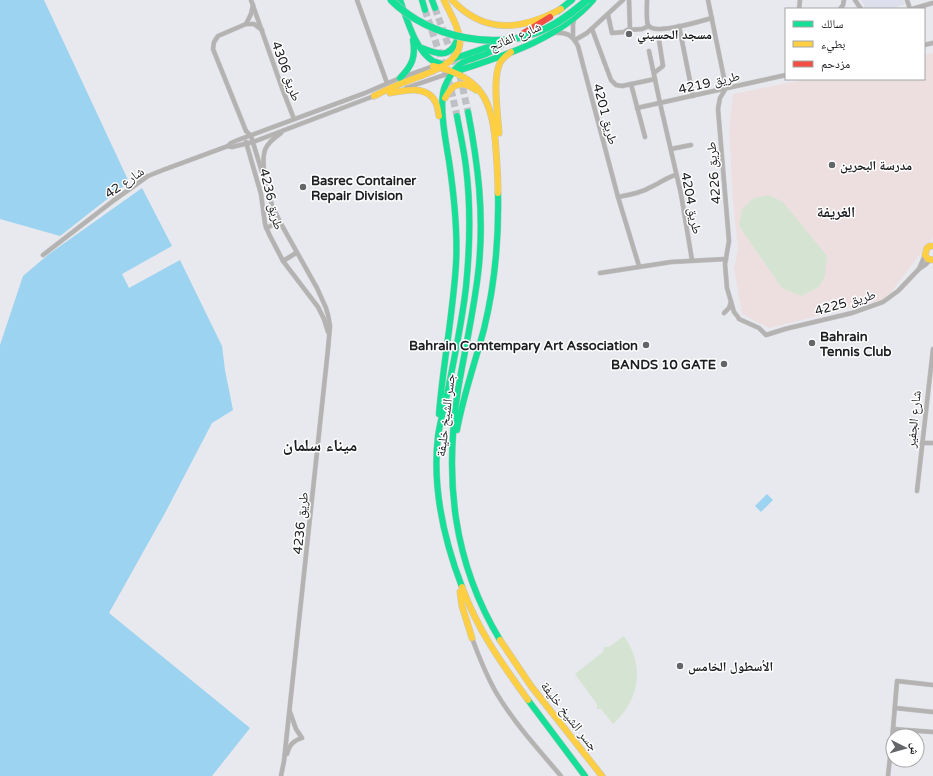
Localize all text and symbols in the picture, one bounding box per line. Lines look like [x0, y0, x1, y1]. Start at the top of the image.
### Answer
legend [785, 8, 925, 80]
text: سالك [821, 17, 843, 31]
street label: شارع الفاتح [487, 19, 544, 56]
place label: مسجد الحسيني [637, 27, 712, 45]
marker: مسجد الحسيني [624, 29, 634, 39]
text: بطيء [821, 37, 845, 54]
street label: طريق 4306 [268, 39, 304, 104]
text: مزدحم [821, 57, 850, 72]
street label: طريق 4219 [677, 68, 742, 98]
street label: طريق 4201 [589, 82, 621, 147]
street label: طريق 4226 [703, 141, 725, 205]
place label: مدرسة البحرين [840, 158, 912, 174]
marker: مدرسة البحرين [827, 160, 837, 170]
street label: شارع 42 [102, 164, 148, 203]
street label: طريق 4236 [256, 167, 286, 232]
street label: طريق 4204 [677, 171, 705, 235]
place label: Basrec Container Repair Division [311, 173, 417, 204]
marker: Basrec Container Repair Division [298, 182, 308, 192]
district label: الغريفة [817, 203, 855, 221]
street label: طريق 4225 [813, 287, 878, 319]
place label: Bahrain Tennis Club [819, 329, 892, 360]
place label: Bahrain Comtempary Art Association [409, 338, 638, 354]
marker: Bahrain Tennis Club [807, 338, 817, 348]
marker: Bahrain Comtempary Art Association [641, 340, 651, 350]
place label: BANDS 10 GATE [611, 357, 716, 373]
marker: BANDS 10 GATE [719, 359, 729, 369]
street label: جسر الشيخ خليفة [433, 373, 460, 458]
street label: شارع الجفير [903, 390, 926, 450]
district label: ميناء سلمان [283, 435, 357, 456]
street label: طريق 4236 [290, 491, 312, 555]
place label: الأسطول الخامس [688, 659, 773, 675]
marker: الأسطول الخامس [675, 661, 685, 671]
street label: جسر الشيخ خليفة [536, 679, 601, 755]
north arrow [885, 728, 925, 768]
text: ش [906, 742, 922, 756]

